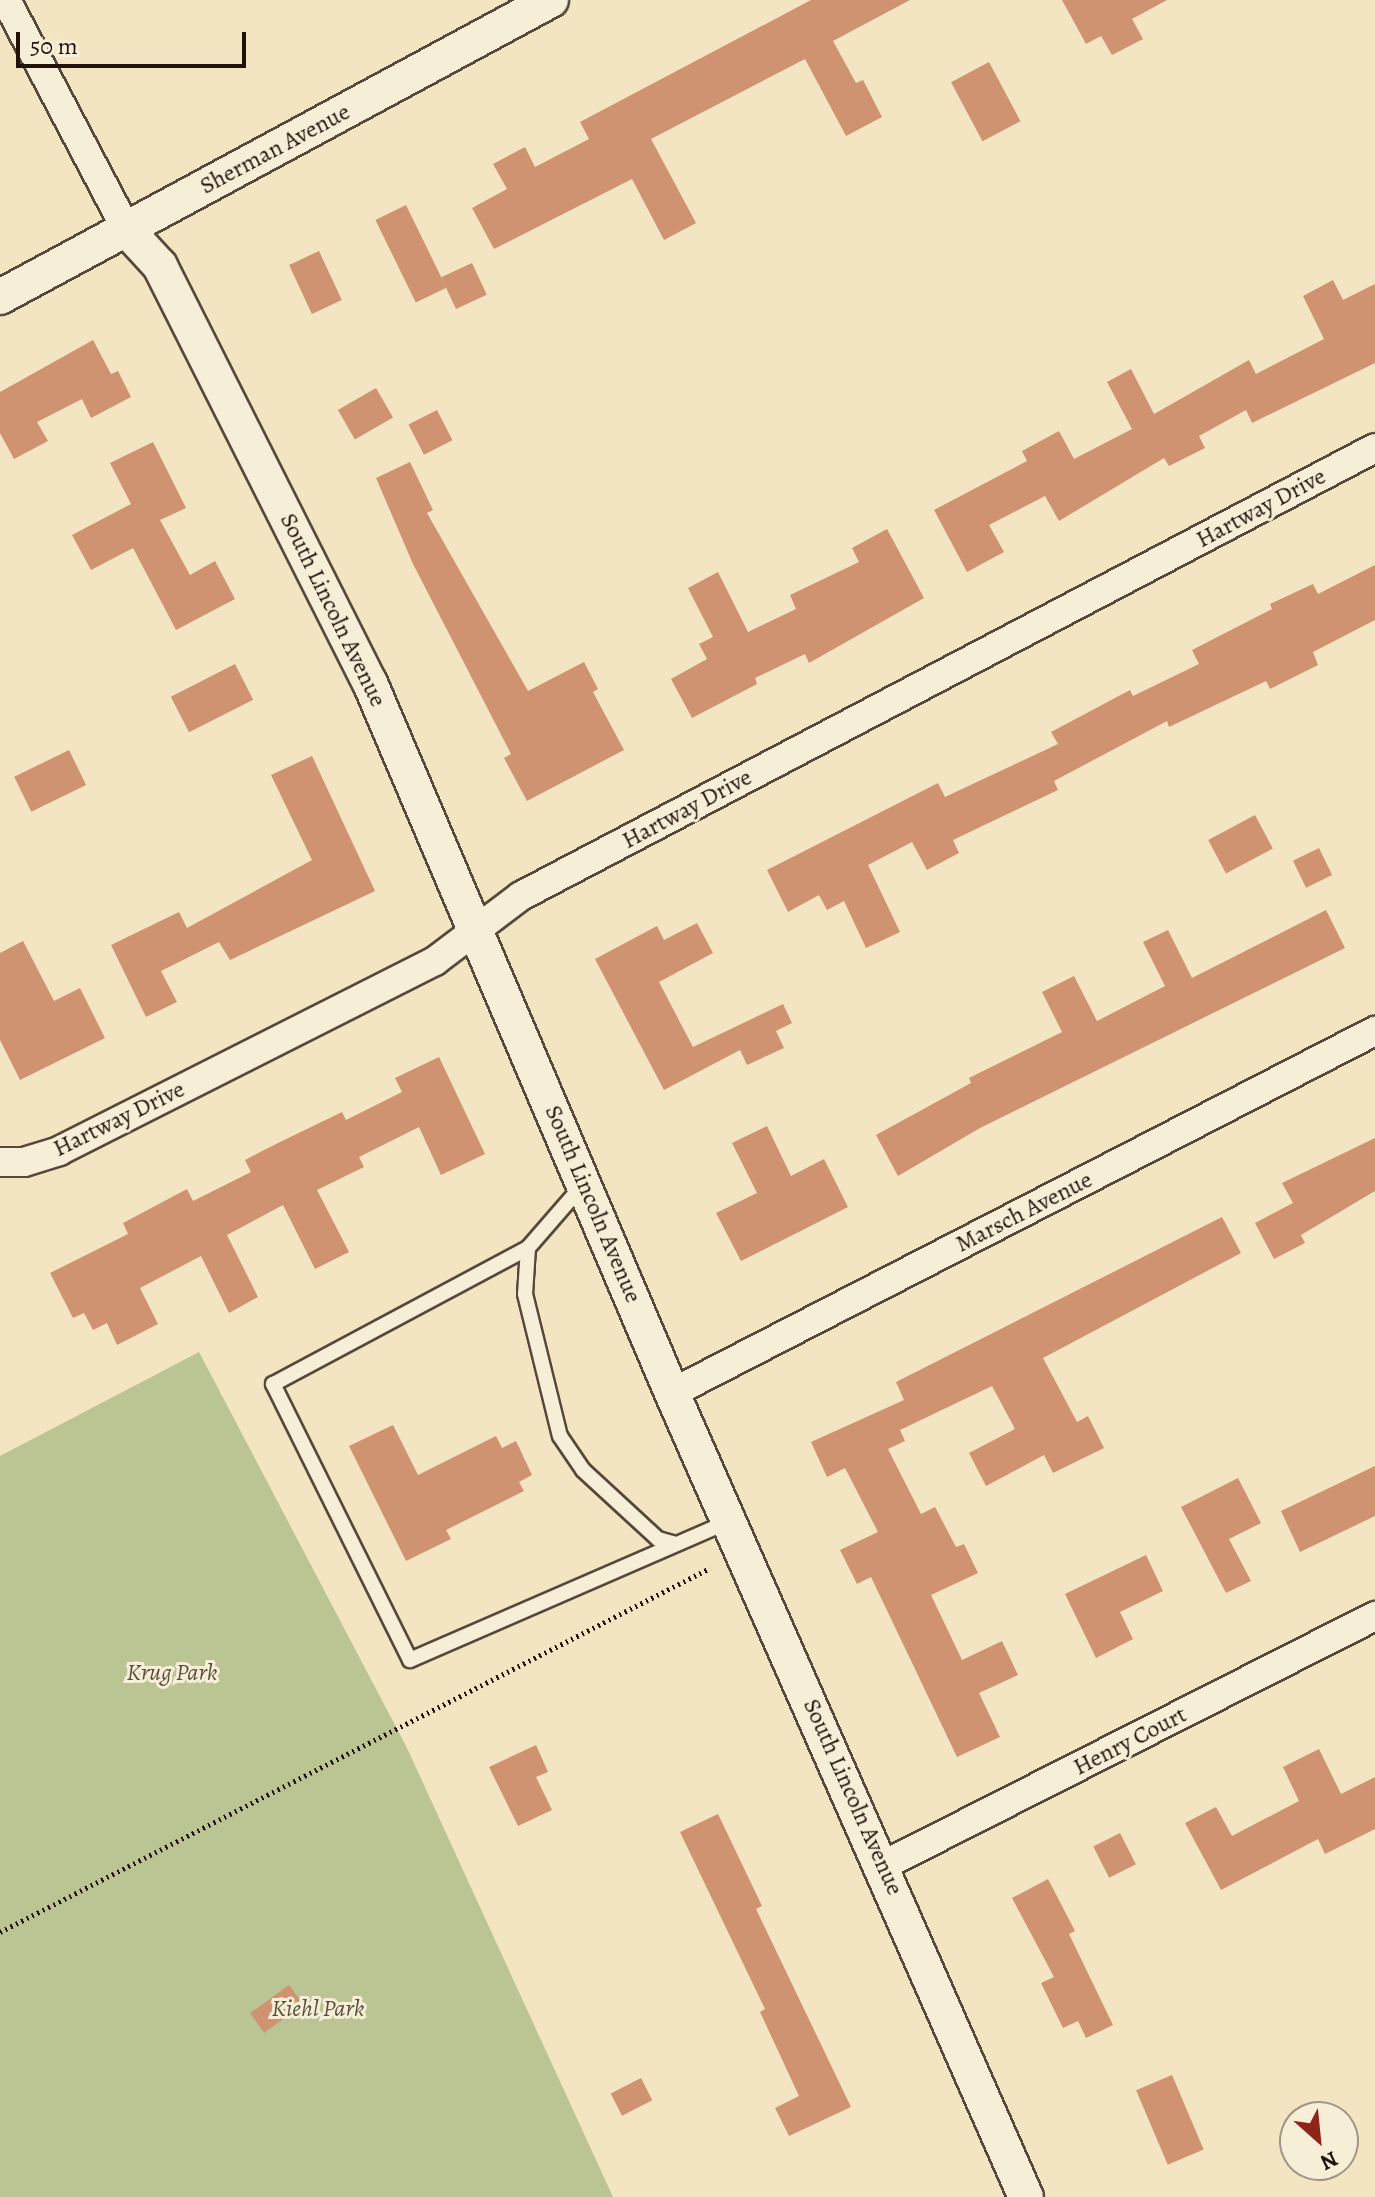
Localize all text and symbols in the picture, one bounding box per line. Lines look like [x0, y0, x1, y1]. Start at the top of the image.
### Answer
scale bar [20, 16, 250, 66]
text: 50 m [30, 30, 78, 62]
street label: Sherman Avenue [195, 97, 355, 201]
street label: Hartway Drive [1191, 462, 1331, 554]
street label: South Lincoln Avenue [274, 509, 392, 711]
street label: Hartway Drive [617, 763, 757, 855]
street label: Hartway Drive [49, 1075, 189, 1163]
street label: South Lincoln Avenue [538, 1101, 648, 1307]
street label: Marsch Avenue [951, 1165, 1097, 1259]
park label: Krug Park [127, 1659, 217, 1687]
street label: South Lincoln Avenue [797, 1694, 909, 1900]
street label: Henry Court [1069, 1700, 1191, 1782]
park label: Kiehl Park [272, 1995, 364, 2023]
north arrow [1279, 2101, 1359, 2181]
text: N [1315, 2144, 1343, 2178]

